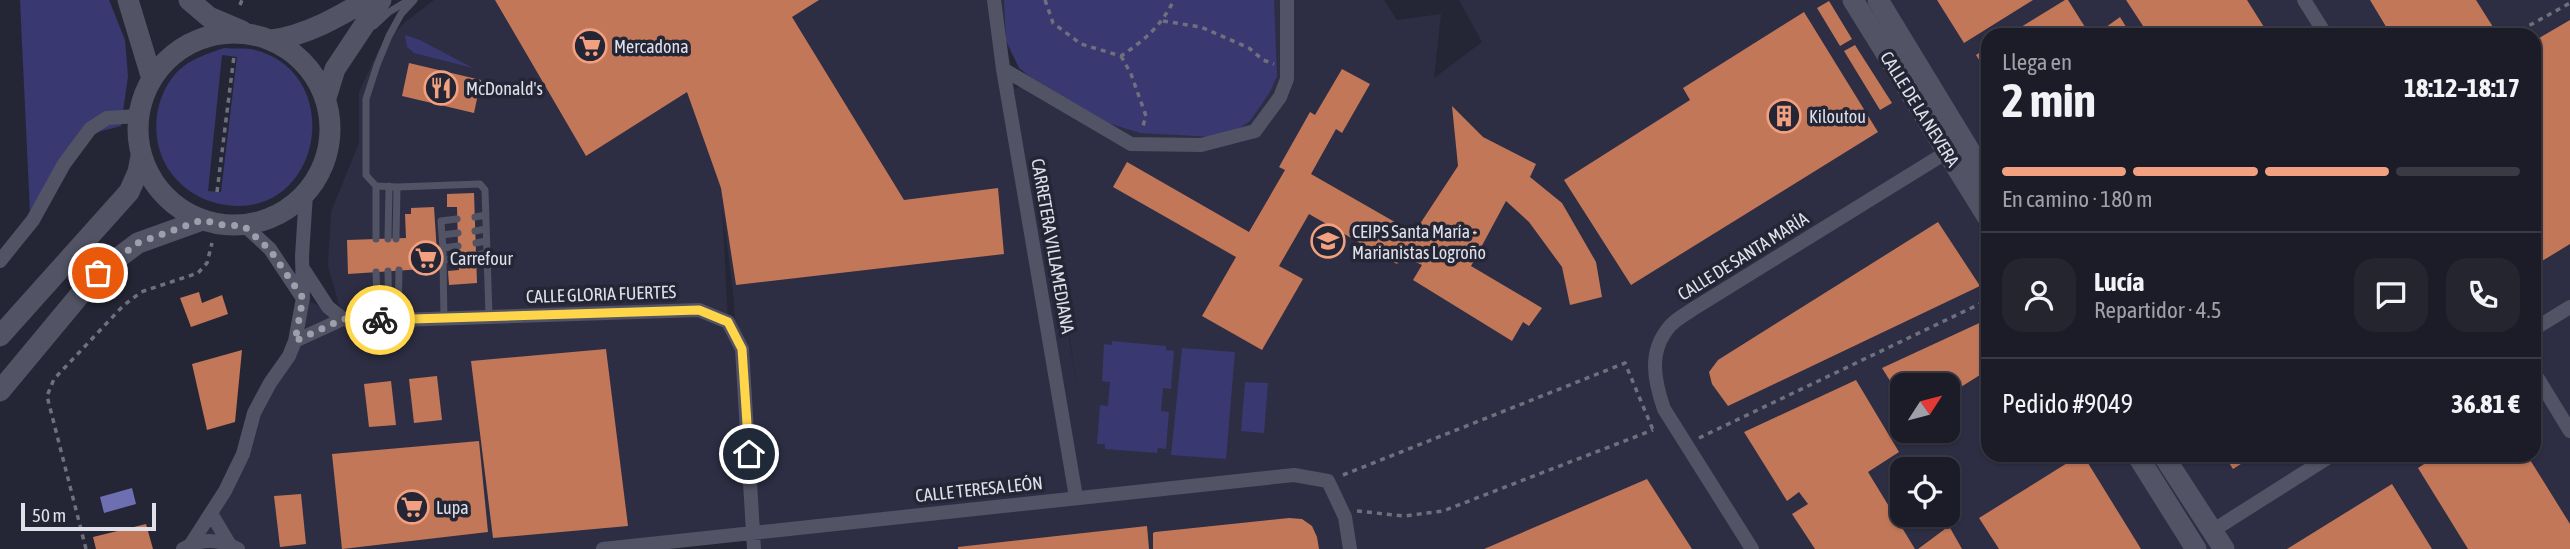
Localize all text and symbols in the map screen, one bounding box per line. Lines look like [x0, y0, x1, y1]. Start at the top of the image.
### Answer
supermarket icon: Mercadona [571, 27, 609, 65]
place label: Mercadona [614, 36, 689, 57]
street label: CALLE DE LA NEVERA [1876, 47, 1964, 171]
text: Llega en [2002, 49, 2072, 75]
restaurant icon: McDonald's [422, 69, 460, 107]
text: 18:12–18:17 [2404, 73, 2520, 103]
text: 2 min [2002, 74, 2096, 127]
place label: McDonald's [466, 78, 543, 99]
building icon: Kiloutou [1765, 97, 1803, 135]
place label: Kiloutou [1809, 106, 1866, 127]
street label: CARRETERA VILLAMEDIANA [1027, 157, 1079, 335]
text: En camino · 180 m [2002, 186, 2153, 212]
street label: CALLE DE SANTA MARÍA [1674, 207, 1812, 305]
place label: CEIPS Santa María - Marianistas Logroño [1352, 221, 1486, 263]
school or university icon: CEIPS Santa María - Marianistas Logroño [1309, 222, 1347, 260]
supermarket icon: Carrefour [407, 239, 445, 277]
pin [68, 243, 128, 303]
place label: Carrefour [450, 248, 513, 269]
icon: bag [79, 254, 117, 292]
button: person [2002, 258, 2076, 332]
button: chat [2354, 258, 2428, 332]
button: phone [2446, 258, 2520, 332]
text: Lucía [2094, 267, 2144, 297]
street label: CALLE GLORIA FUERTES [526, 281, 677, 307]
courier [345, 285, 415, 355]
text: Repartidor · 4.5 [2094, 297, 2221, 323]
icon: bike [361, 301, 399, 339]
north arrow [1890, 373, 1960, 443]
map controls [1890, 373, 1960, 527]
text: Pedido #9049 [2002, 389, 2133, 419]
text: 36.81 € [2451, 389, 2520, 419]
pin [719, 424, 779, 484]
icon: home [730, 435, 768, 473]
button: locate [1890, 457, 1960, 527]
street label: CALLE TERESA LEÓN [914, 472, 1044, 506]
supermarket icon: Lupa [393, 488, 431, 526]
place label: Lupa [436, 497, 469, 518]
scale bar [21, 500, 156, 532]
text: 50 m [32, 504, 66, 526]

